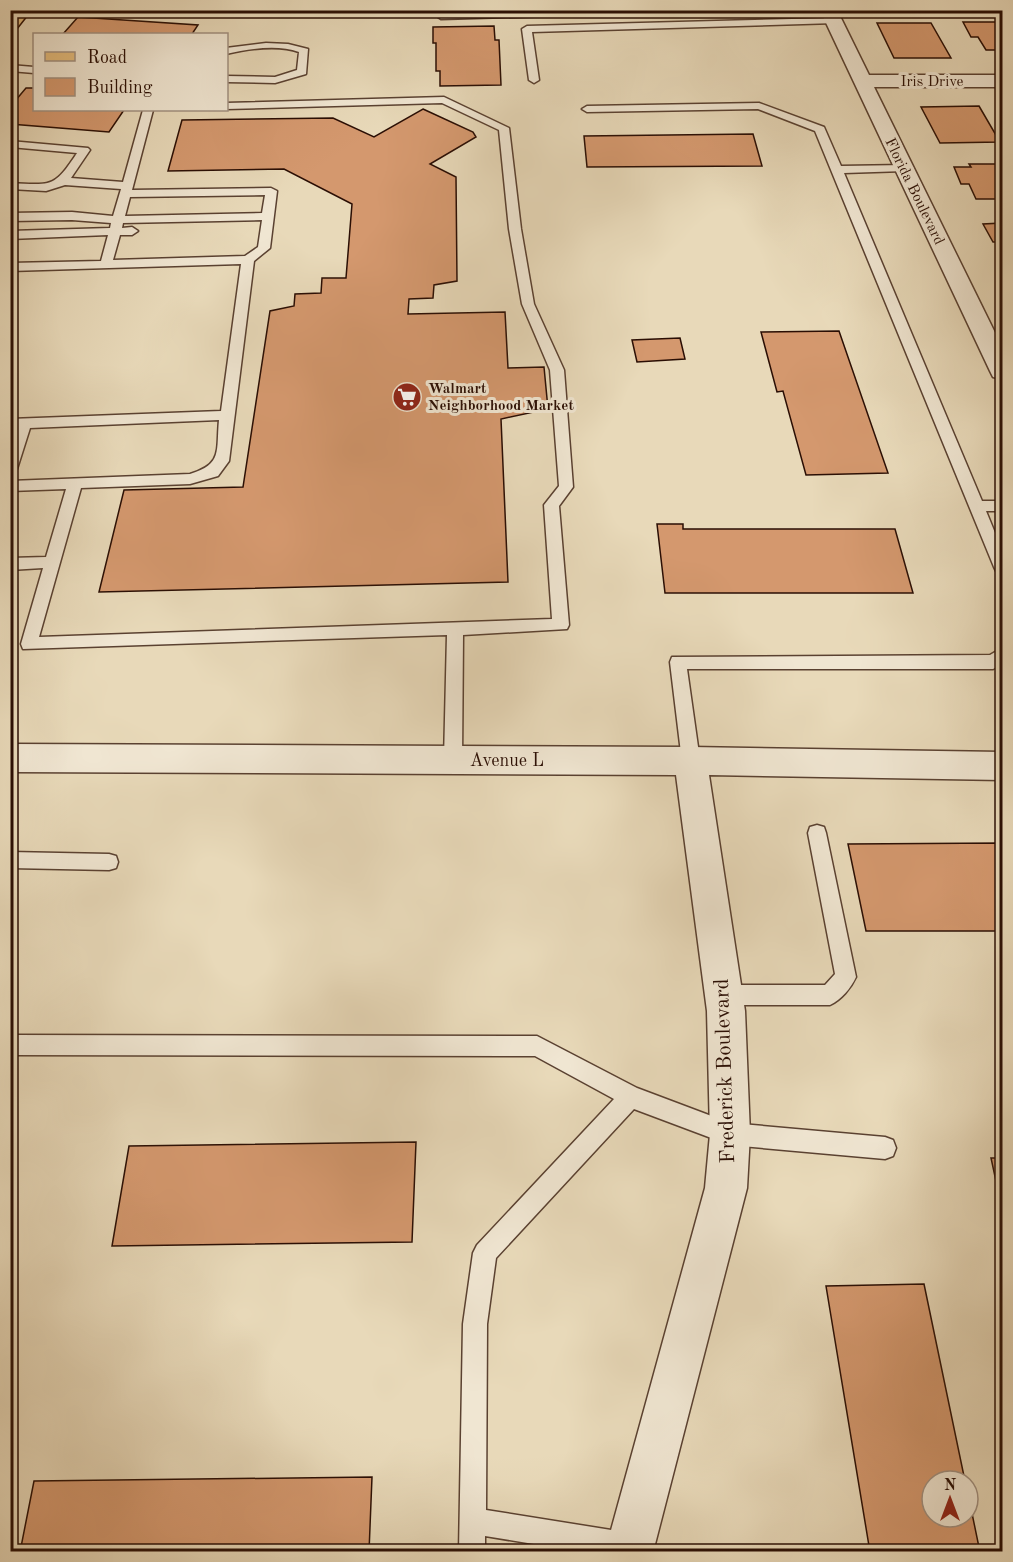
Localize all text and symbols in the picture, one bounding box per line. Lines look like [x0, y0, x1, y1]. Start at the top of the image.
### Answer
legend [33, 33, 228, 111]
text: Road [87, 49, 127, 67]
street label: Iris Drive [901, 75, 964, 90]
text: Building [87, 79, 153, 97]
street label: Florida Boulevard [881, 136, 946, 248]
supermarket icon: Walmart Neighborhood Market [391, 381, 423, 413]
place label: Walmart Neighborhood Market [428, 382, 574, 414]
street label: Avenue L [470, 752, 544, 770]
street label: Frederick Boulevard [712, 978, 739, 1164]
north arrow [920, 1469, 980, 1529]
text: N [944, 1478, 957, 1494]

